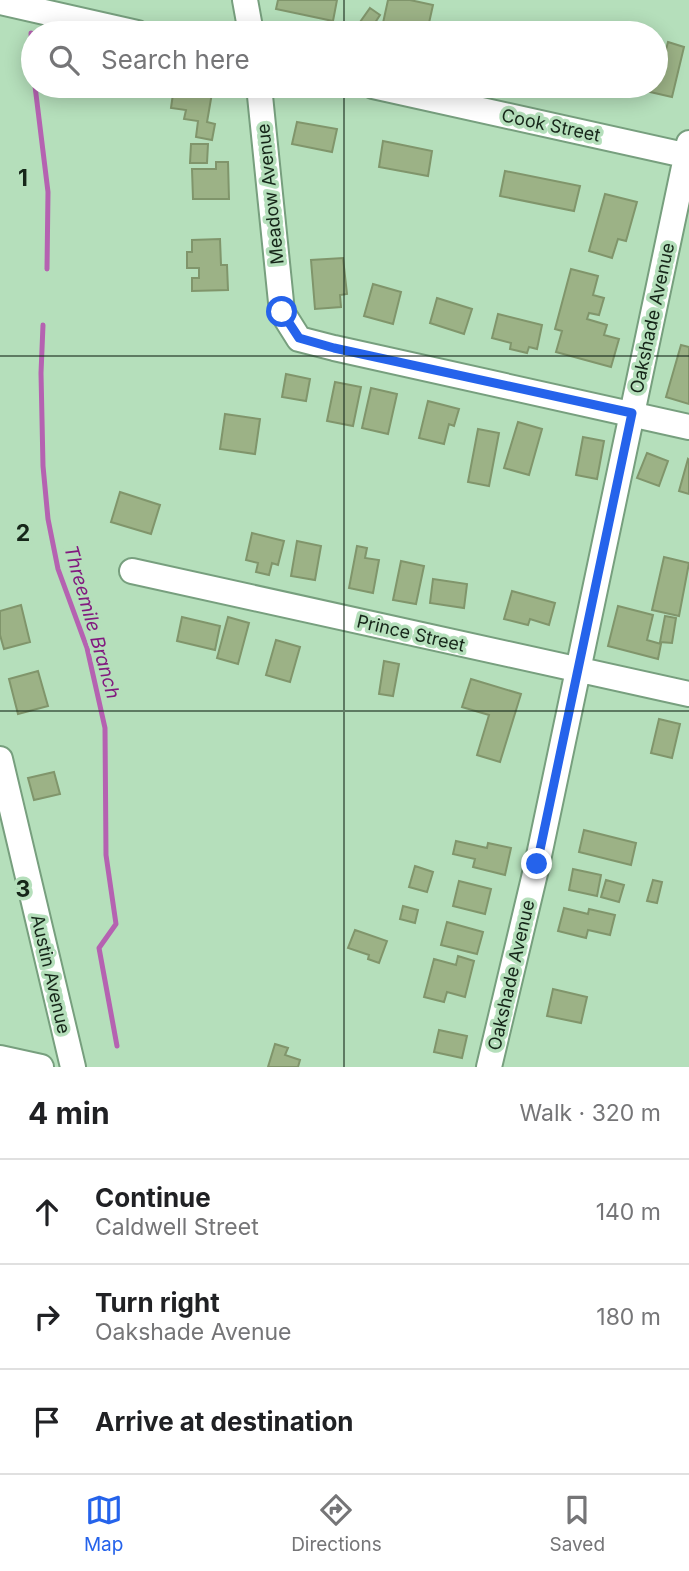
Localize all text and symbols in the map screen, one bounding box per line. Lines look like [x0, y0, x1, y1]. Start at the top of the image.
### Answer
search box [21, 21, 668, 98]
icon: search [45, 41, 83, 79]
text: Search here [101, 44, 250, 75]
street label: Cook Street [500, 104, 602, 146]
street label: Meadow Avenue [252, 123, 288, 265]
text: 1 [18, 164, 28, 192]
street label: Oakshade Avenue [626, 241, 678, 395]
route start [266, 296, 297, 327]
text: 2 [16, 519, 30, 547]
water label: Threemile Branch [59, 543, 125, 701]
street label: Prince Street [355, 610, 467, 656]
route end [521, 848, 552, 879]
text: 3 [16, 875, 30, 903]
street label: Oakshade Avenue [483, 898, 539, 1052]
street label: Austin Avenue [27, 912, 75, 1036]
text: 4 min [28, 1095, 110, 1131]
text: Walk · 320 m [519, 1099, 661, 1127]
text: Continue [95, 1182, 211, 1213]
icon: ahead [28, 1193, 66, 1231]
text: 140 m [596, 1198, 661, 1226]
text: Caldwell Street [95, 1213, 259, 1241]
text: Turn right [95, 1287, 220, 1318]
icon: right [28, 1298, 66, 1336]
text: 180 m [596, 1303, 661, 1331]
text: Oakshade Avenue [95, 1318, 292, 1346]
icon: arrive [28, 1403, 66, 1441]
text: Arrive at destination [95, 1406, 354, 1437]
tab: Map [84, 1491, 123, 1556]
tab: Directions [291, 1491, 382, 1556]
tab: Saved [549, 1491, 605, 1556]

